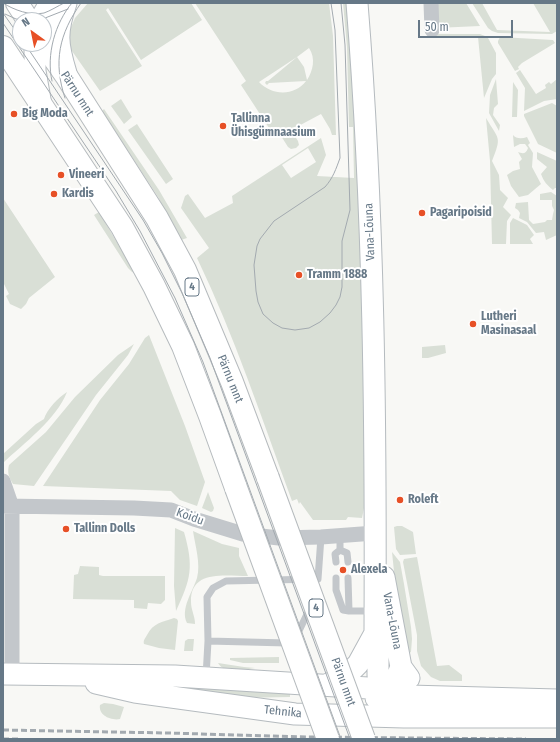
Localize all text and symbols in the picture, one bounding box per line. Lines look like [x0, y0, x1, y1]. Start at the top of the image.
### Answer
north arrow [12, 12, 52, 52]
scale bar [420, 12, 515, 38]
text: N [19, 15, 32, 30]
text: 50 m [425, 20, 449, 34]
street label: Pärnu mnt [57, 69, 97, 119]
place label: Big Moda [22, 107, 68, 121]
marker: Big Moda [9, 109, 19, 119]
place label: Tallinna Ühisgümnaasium [231, 112, 316, 140]
marker: Tallinna Ühisgümnaasium [218, 121, 228, 131]
place label: Vineeri [69, 168, 104, 182]
marker: Vineeri [56, 170, 66, 180]
place label: Kardis [62, 187, 94, 201]
marker: Kardis [49, 189, 59, 199]
street label: Vana-Lõuna [362, 203, 378, 261]
place label: Pagaripoisid [430, 206, 492, 220]
marker: Pagaripoisid [417, 208, 427, 218]
place label: Tramm 1888 [307, 268, 367, 282]
marker: Tramm 1888 [294, 270, 304, 280]
road number: 4 [185, 278, 199, 296]
place label: Lutheri Masinasaal [481, 310, 536, 338]
marker: Lutheri Masinasaal [468, 319, 478, 329]
street label: Pärnu mnt [214, 353, 246, 405]
place label: Roleft [408, 493, 438, 507]
marker: Roleft [395, 495, 405, 505]
street label: Koidu [174, 505, 206, 529]
place label: Tallinn Dolls [74, 522, 135, 536]
marker: Tallinn Dolls [61, 524, 71, 534]
place label: Alexela [351, 563, 387, 577]
marker: Alexela [338, 565, 348, 575]
street label: Vana-Lõuna [379, 591, 405, 651]
road number: 4 [309, 599, 323, 617]
street label: Pärnu mnt [328, 656, 358, 708]
street label: Tehnika [263, 703, 303, 721]

